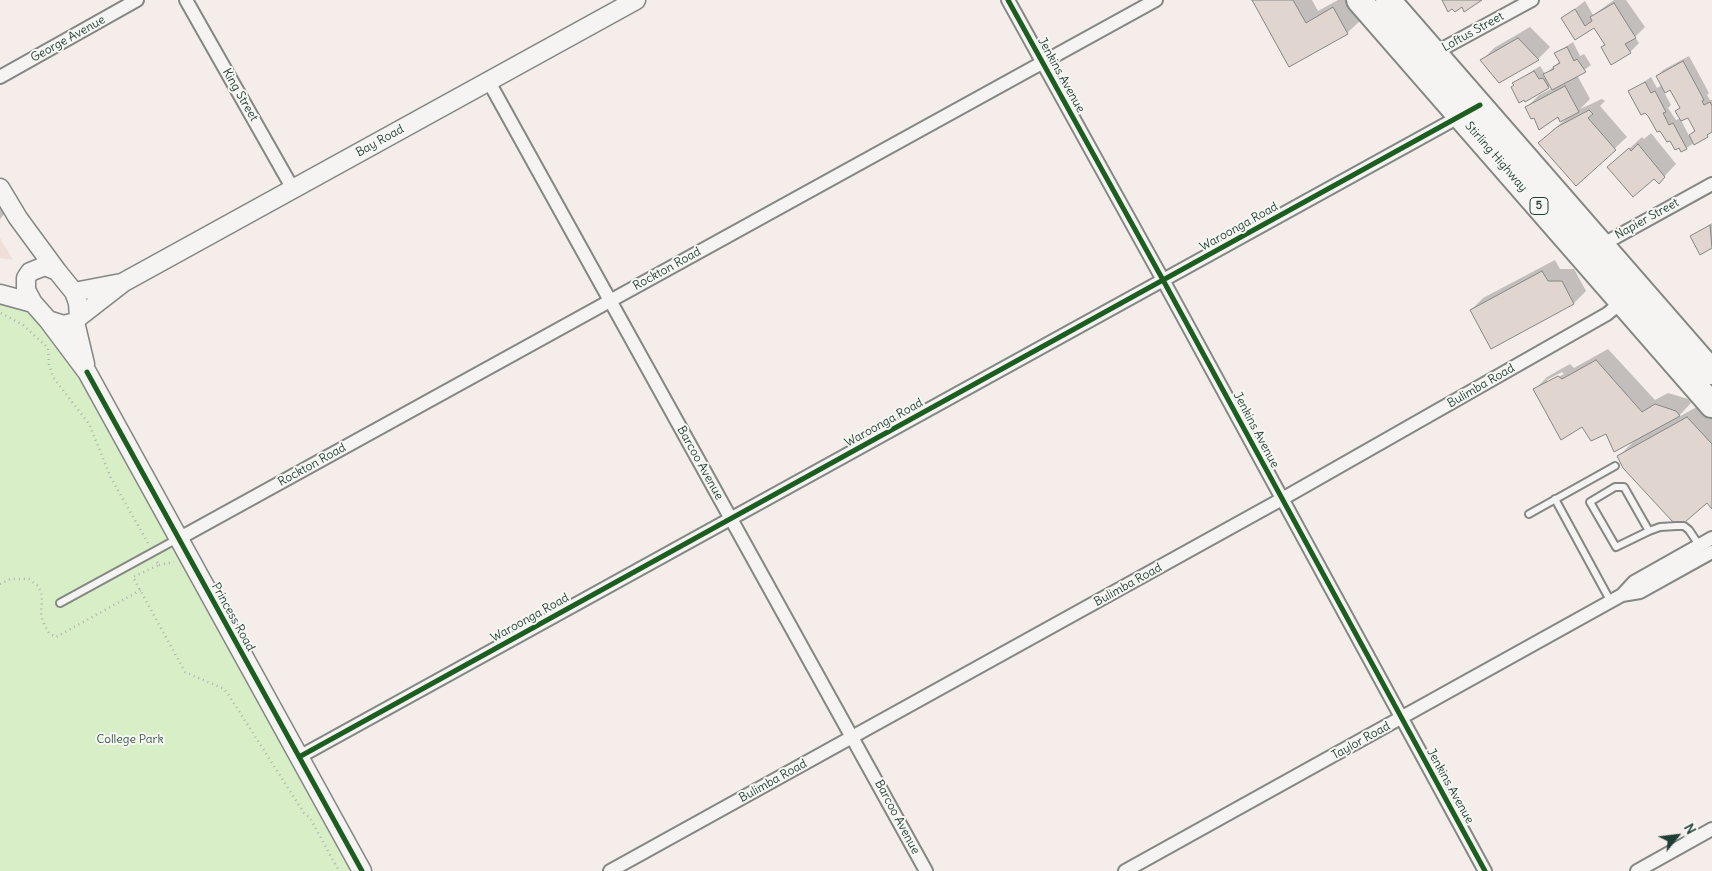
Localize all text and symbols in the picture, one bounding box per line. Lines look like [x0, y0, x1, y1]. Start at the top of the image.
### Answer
street label: Loftus Street [1440, 9, 1506, 55]
street label: George Avenue [28, 13, 108, 65]
street label: Jenkins Avenue [1034, 35, 1088, 115]
street label: King Street [219, 66, 261, 124]
street label: Stirling Highway [1462, 119, 1530, 195]
street label: Bay Road [354, 122, 406, 160]
street label: Napier Street [1613, 196, 1681, 242]
road number: 5 [1530, 198, 1548, 215]
street label: Waroonga Road [1197, 200, 1281, 254]
street label: Rockton Road [631, 244, 703, 294]
street label: Bulimba Road [1445, 361, 1517, 411]
street label: Jenkins Avenue [1230, 390, 1282, 470]
street label: Waroonga Road [842, 396, 926, 450]
street label: Barcoo Avenue [674, 424, 726, 502]
street label: Rockton Road [276, 440, 348, 490]
street label: Bulimba Road [1092, 560, 1164, 610]
street label: Princess Road [208, 580, 258, 654]
street label: Waroonga Road [488, 591, 572, 645]
street label: Taylor Road [1329, 719, 1393, 763]
park label: College Park [96, 733, 164, 747]
street label: Jenkins Avenue [1423, 746, 1477, 826]
street label: Bulimba Road [737, 756, 809, 806]
street label: Barcoo Avenue [871, 777, 923, 857]
north arrow [1652, 811, 1702, 861]
text: N [1680, 820, 1700, 837]

